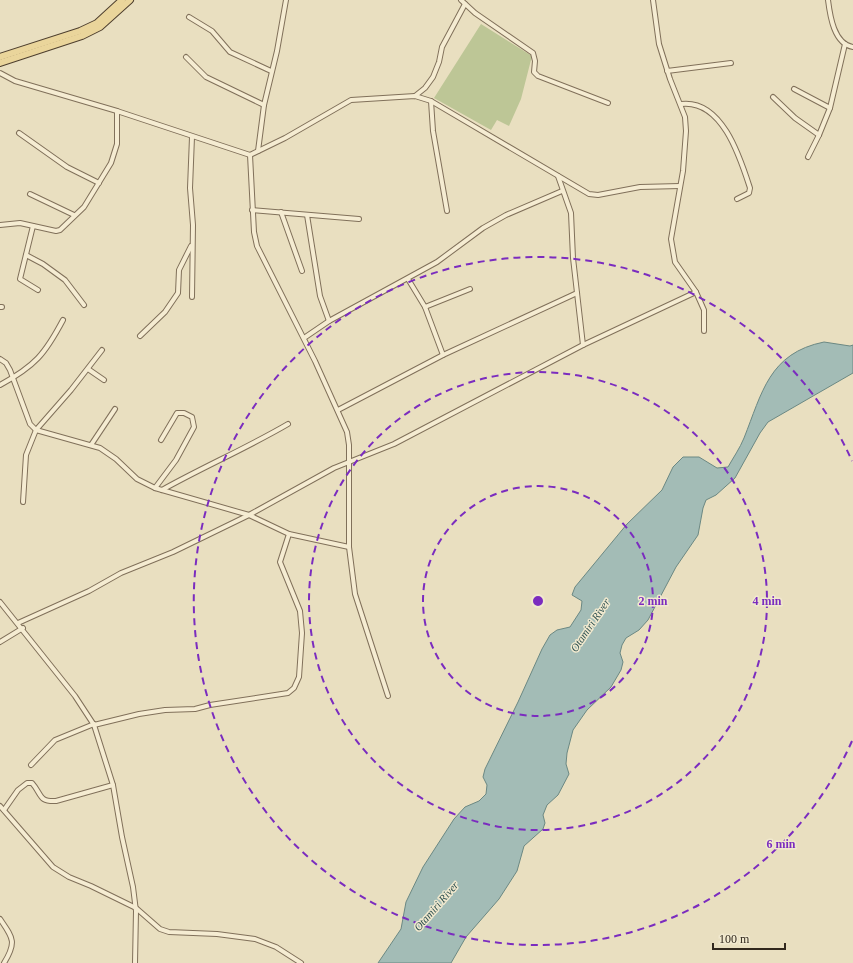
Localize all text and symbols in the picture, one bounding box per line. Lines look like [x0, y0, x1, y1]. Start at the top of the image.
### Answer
centre of rings [531, 594, 545, 608]
text: 2 min [638, 594, 668, 608]
text: 4 min [752, 594, 782, 608]
water label: Otamiri River [568, 596, 613, 654]
text: 6 min [766, 837, 796, 851]
water label: Otamiri River [411, 878, 461, 933]
scale bar [713, 925, 785, 951]
text: 100 m [719, 932, 750, 946]

